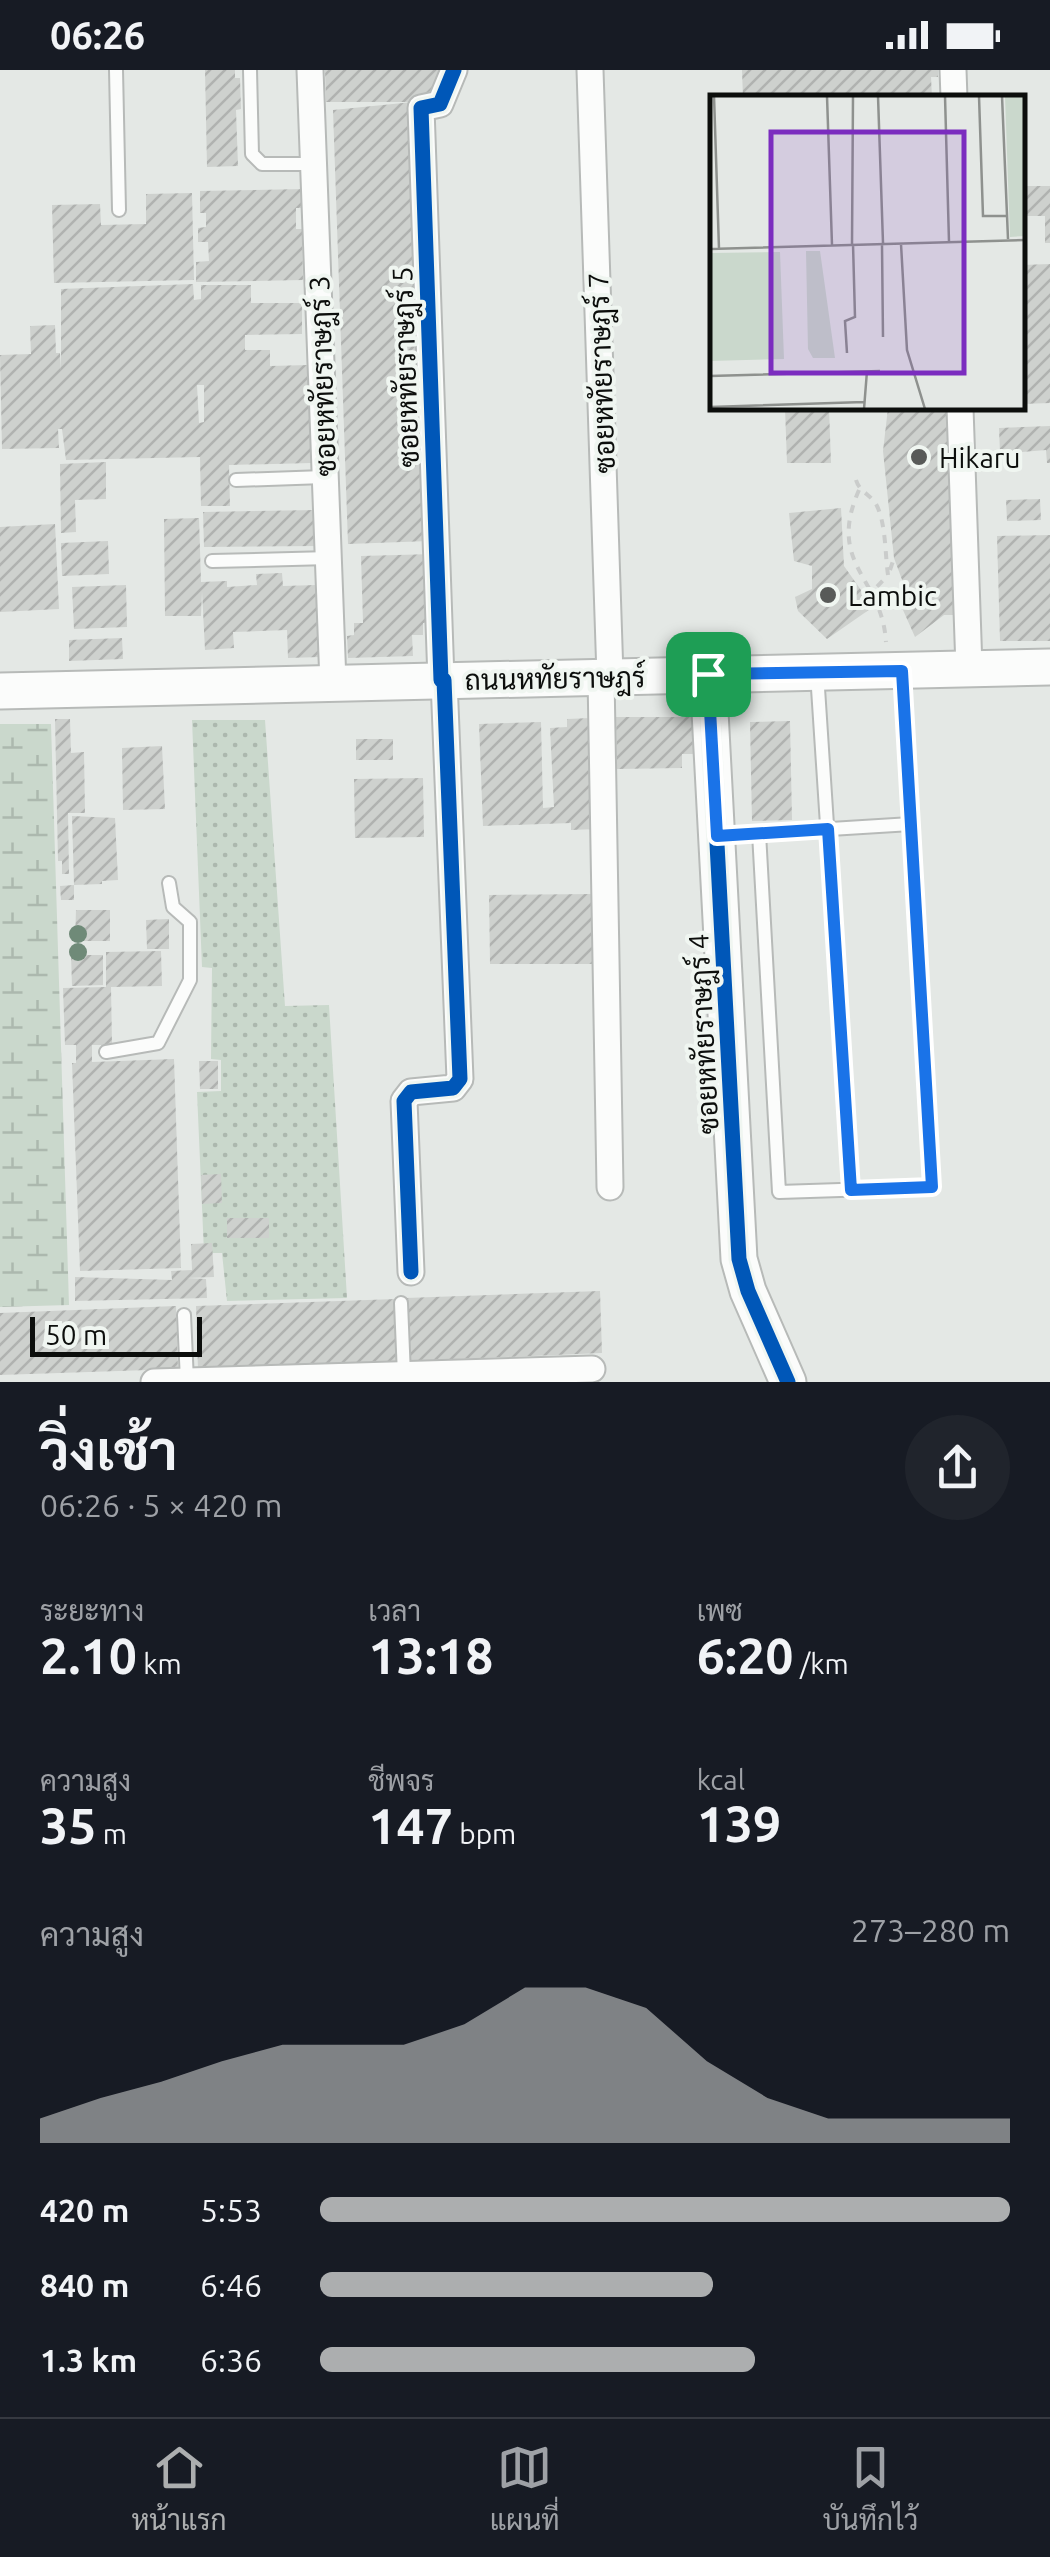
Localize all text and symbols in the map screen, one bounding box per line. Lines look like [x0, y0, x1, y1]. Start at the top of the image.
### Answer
text: 06:26 [50, 14, 145, 56]
inset map [710, 95, 1025, 410]
street label: ซอยหทัยราษฎร์ 5 [383, 266, 429, 468]
street label: ซอยหทัยราษฎร์ 7 [579, 272, 625, 474]
street label: ซอยหทัยราษฎร์ 3 [300, 275, 346, 477]
place label: Hikaru [939, 442, 1020, 473]
marker: Hikaru [908, 446, 930, 468]
place label: Lambic [848, 580, 937, 611]
marker: Lambic [817, 584, 839, 606]
pin [666, 632, 751, 717]
icon: arrive [681, 647, 736, 702]
street label: ถนนหทัยราษฎร์ [464, 658, 646, 700]
street label: ซอยหทัยราษฎร์ 4 [679, 933, 729, 1135]
scale bar [30, 1312, 202, 1356]
text: 50 m [45, 1319, 107, 1350]
button: share [905, 1415, 1010, 1520]
text: วิ่งเช้า [40, 1419, 178, 1480]
text: 06:26 · 5 × 420 m [40, 1487, 282, 1523]
text: ระยะทาง [40, 1595, 144, 1626]
text: เวลา [368, 1595, 421, 1626]
text: เพซ [697, 1595, 743, 1626]
text: 2.10 [40, 1627, 137, 1683]
text: 13:18 [368, 1627, 493, 1683]
text: 6:20 [697, 1627, 794, 1683]
text: km [137, 1648, 182, 1679]
text: /km [794, 1648, 849, 1679]
text: kcal [697, 1764, 745, 1795]
text: ความสูง [40, 1765, 131, 1796]
text: ชีพจร [368, 1765, 435, 1796]
text: 139 [697, 1795, 781, 1851]
text: 35 [40, 1797, 96, 1853]
text: 147 [368, 1797, 453, 1853]
text: m [96, 1818, 127, 1849]
text: bpm [453, 1818, 516, 1849]
text: 273–280 m [851, 1912, 1010, 1948]
text: ความสูง [40, 1916, 144, 1952]
text: 420 m [40, 2192, 129, 2228]
text: 5:53 [200, 2192, 262, 2228]
text: 840 m [40, 2267, 129, 2303]
text: 6:46 [200, 2267, 262, 2303]
text: 1.3 km [40, 2342, 137, 2378]
text: 6:36 [200, 2342, 262, 2378]
tab: หน้าแรก [132, 2440, 227, 2536]
tab: แผนที่ [490, 2440, 560, 2536]
tab: บันทึกไว้ [823, 2440, 918, 2536]

